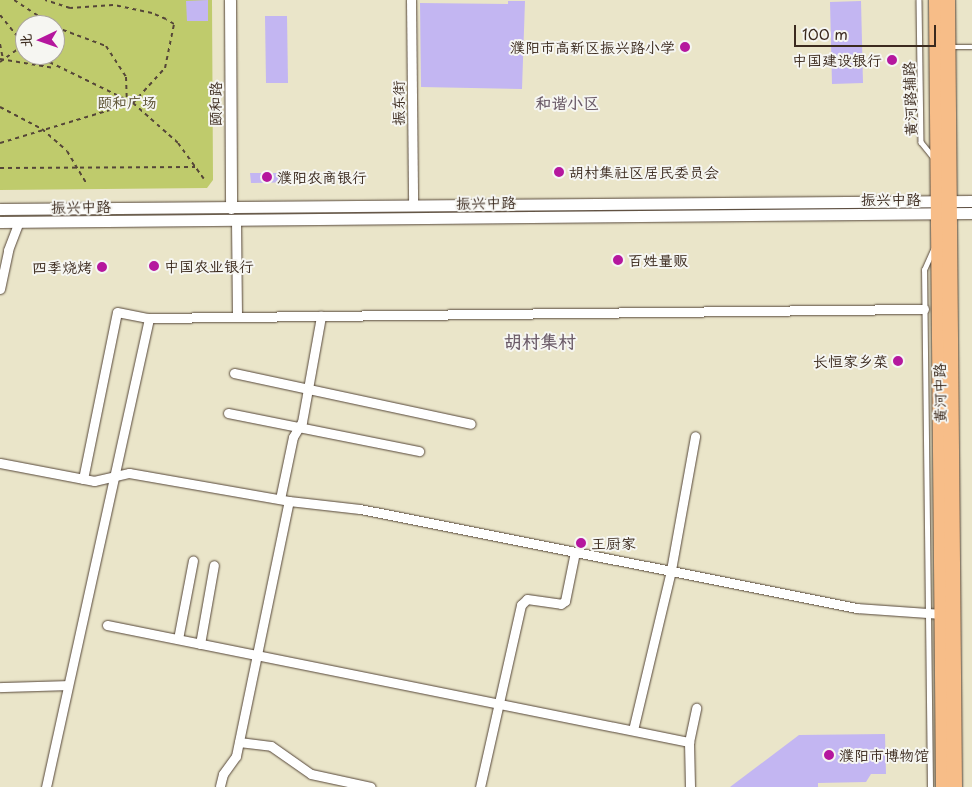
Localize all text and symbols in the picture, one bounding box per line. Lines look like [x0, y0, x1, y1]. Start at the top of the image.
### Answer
north arrow [15, 15, 65, 65]
scale bar [797, 15, 940, 47]
text: 100 m [802, 22, 848, 45]
text: 北 [15, 33, 36, 48]
place label: 濮阳市高新区振兴路小学 [510, 38, 675, 56]
marker: 濮阳市高新区振兴路小学 [679, 41, 691, 53]
place label: 中国建设银行 [792, 51, 882, 69]
marker: 中国建设银行 [886, 54, 898, 66]
street label: 黄河路辅路 [899, 61, 919, 137]
street label: 振东街 [389, 81, 407, 125]
street label: 颐和路 [206, 82, 224, 126]
district label: 和谐小区 [535, 92, 599, 112]
park label: 颐和广场 [97, 93, 157, 111]
place label: 胡村集社区居民委员会 [569, 163, 719, 181]
marker: 胡村集社区居民委员会 [553, 166, 565, 178]
place label: 濮阳农商银行 [277, 168, 367, 186]
marker: 濮阳农商银行 [261, 171, 273, 183]
street label: 振兴中路 [861, 190, 921, 208]
street label: 振兴中路 [456, 192, 516, 212]
street label: 振兴中路 [51, 196, 111, 216]
place label: 百姓量贩 [628, 251, 688, 269]
marker: 百姓量贩 [612, 254, 624, 266]
place label: 中国农业银行 [164, 257, 254, 275]
place label: 四季烧烤 [32, 258, 92, 276]
marker: 中国农业银行 [148, 260, 160, 272]
marker: 四季烧烤 [96, 261, 108, 273]
district label: 胡村集村 [504, 330, 576, 352]
place label: 长恒家乡菜 [813, 352, 888, 370]
marker: 长恒家乡菜 [892, 355, 904, 367]
street label: 黄河中路 [929, 363, 949, 423]
place label: 王厨家 [591, 534, 636, 552]
marker: 王厨家 [575, 537, 587, 549]
place label: 濮阳市博物馆 [839, 746, 929, 764]
marker: 濮阳市博物馆 [823, 749, 835, 761]

